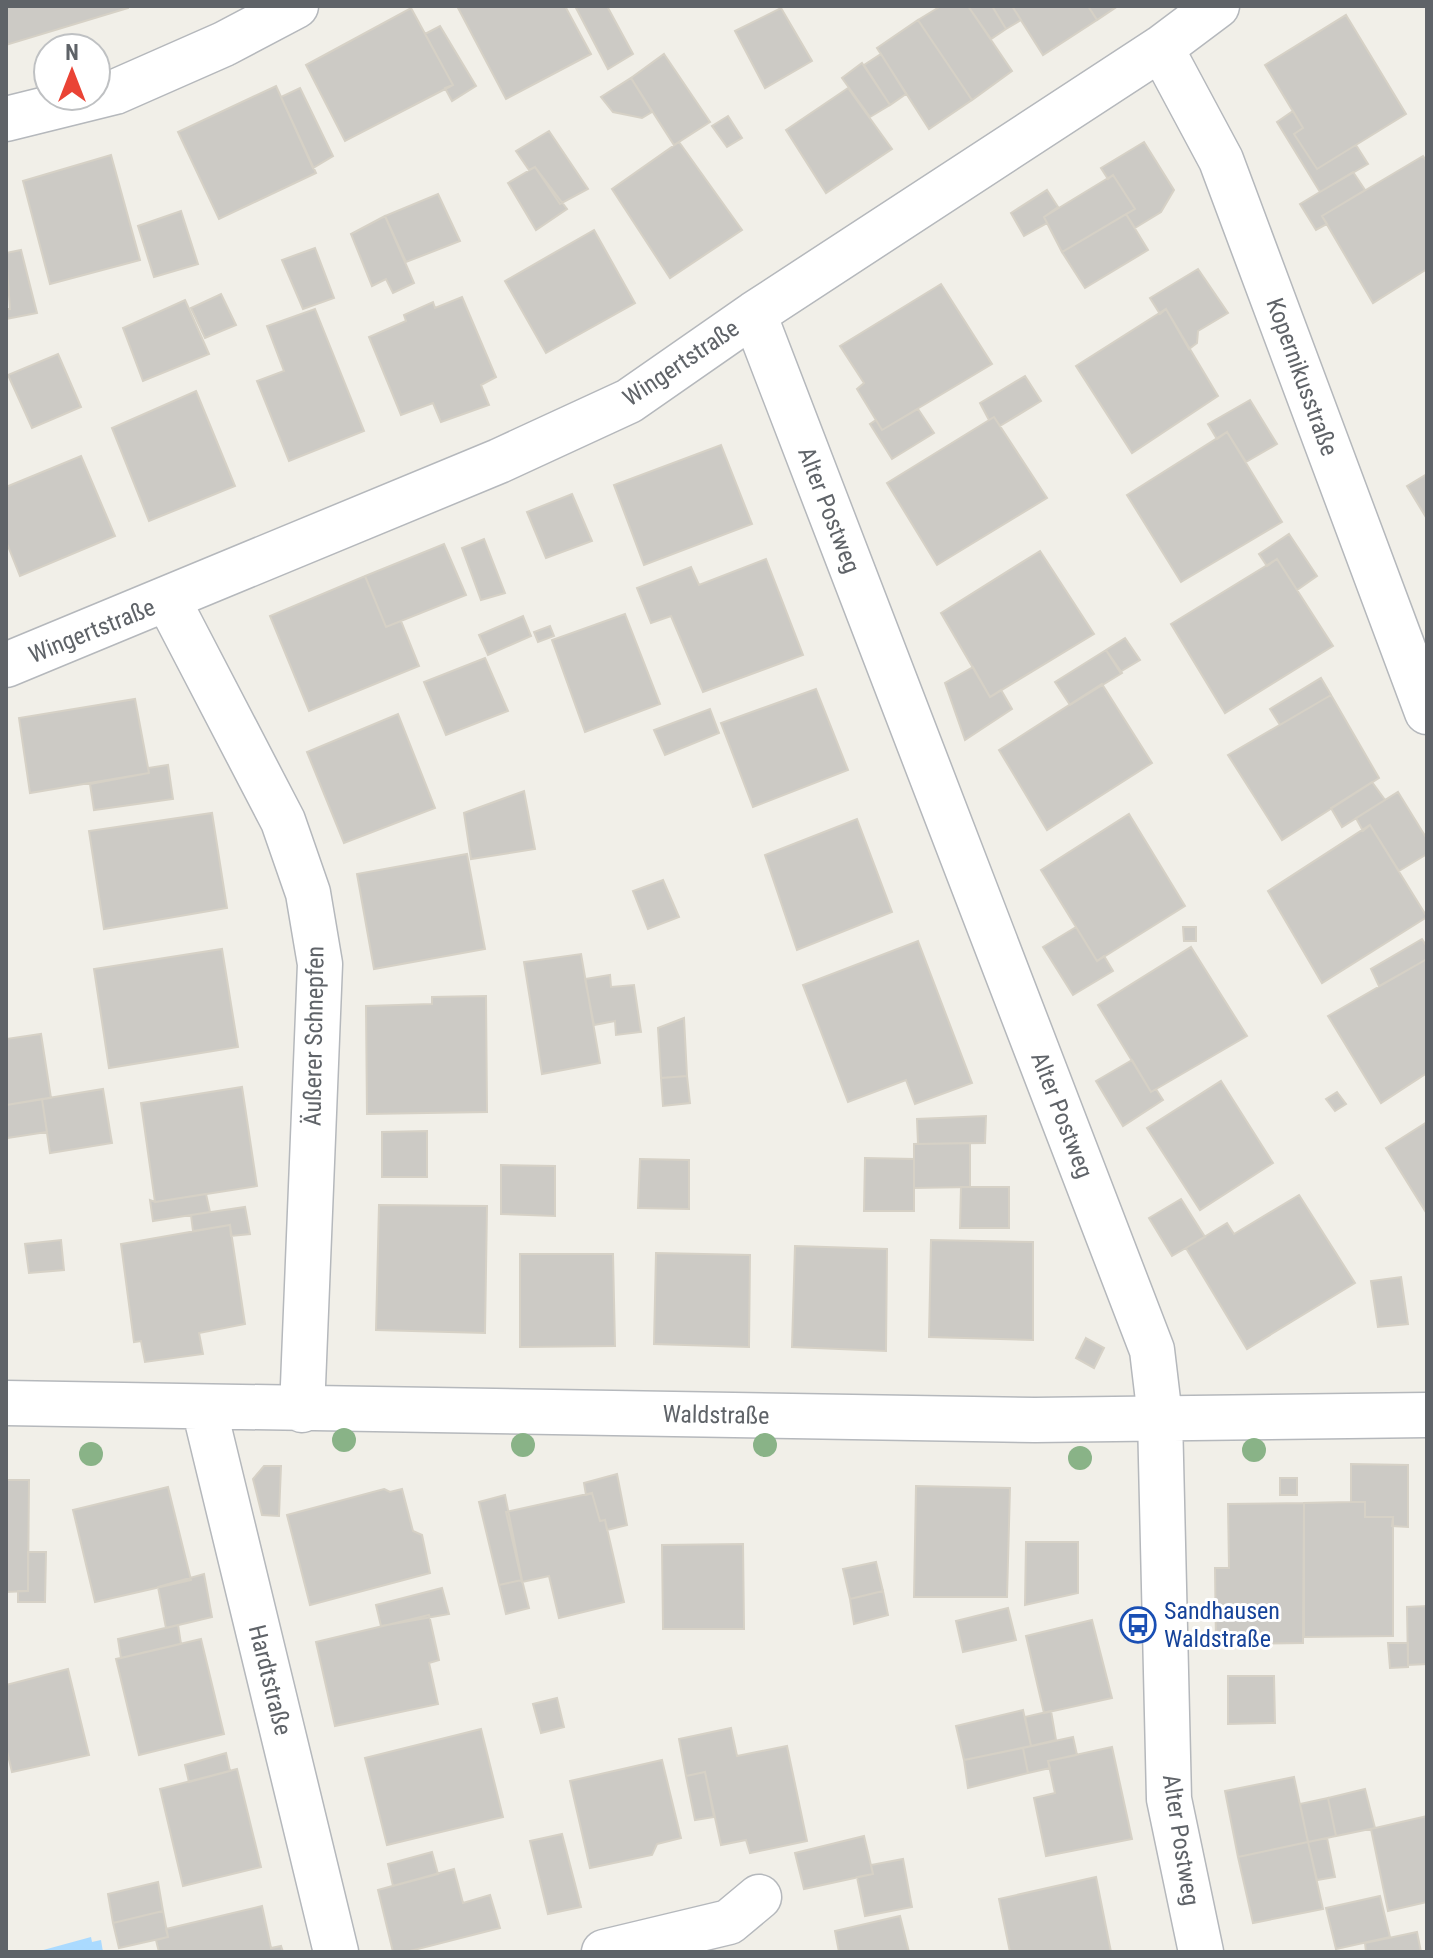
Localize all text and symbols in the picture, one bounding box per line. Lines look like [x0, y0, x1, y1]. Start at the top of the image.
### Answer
north arrow [32, 32, 112, 112]
text: N [65, 40, 79, 65]
street label: Kopernikusstraße [1260, 294, 1344, 460]
street label: Wingertstraße [618, 314, 744, 412]
street label: Alter Postweg [792, 443, 866, 577]
street label: Wingertstraße [25, 593, 159, 669]
street label: Äußerer Schnepfen [298, 946, 330, 1126]
street label: Alter Postweg [1025, 1048, 1099, 1182]
street label: Waldstraße [662, 1400, 770, 1430]
place label: Sandhausen Waldstraße [1164, 1597, 1280, 1653]
bus stop icon: Sandhausen Waldstraße [1119, 1606, 1157, 1644]
street label: Hardtstraße [243, 1622, 297, 1738]
street label: Alter Postweg [1157, 1772, 1205, 1908]

